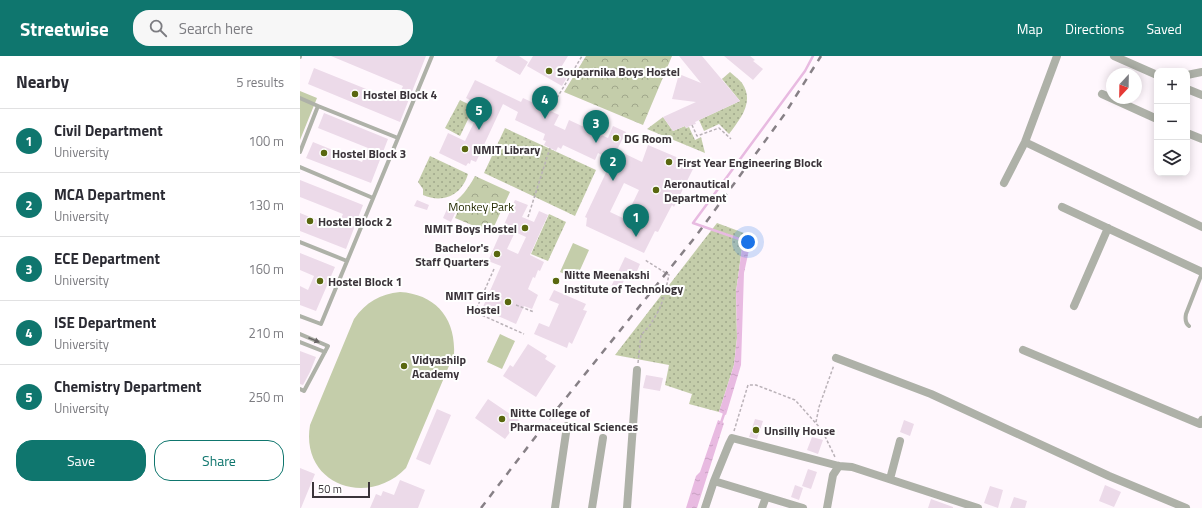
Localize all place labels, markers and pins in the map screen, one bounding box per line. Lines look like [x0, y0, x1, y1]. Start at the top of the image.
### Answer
place label: Souparnika Boys Hostel [557, 62, 680, 81]
marker: Souparnika Boys Hostel [544, 66, 554, 76]
place label: Hostel Block 4 [363, 85, 438, 104]
pin: 4 [532, 86, 558, 119]
marker: Hostel Block 4 [350, 89, 360, 99]
pin: 5 [466, 97, 492, 130]
pin: 3 [583, 110, 609, 143]
place label: DG Room [624, 129, 672, 148]
marker: DG Room [611, 133, 621, 143]
place label: NMIT Library [473, 140, 540, 159]
place label: Hostel Block 3 [332, 144, 406, 163]
marker: NMIT Library [460, 144, 470, 154]
marker: Hostel Block 3 [319, 148, 329, 158]
pin: 2 [600, 148, 626, 181]
place label: First Year Engineering Block [677, 153, 823, 172]
marker: First Year Engineering Block [664, 157, 674, 167]
place label: Aeronautical Department [664, 174, 730, 207]
marker: Aeronautical Department [651, 185, 661, 195]
pin: 1 [623, 204, 649, 237]
place label: Hostel Block 2 [318, 212, 392, 231]
marker: Hostel Block 2 [305, 216, 315, 226]
place label: NMIT Boys Hostel [424, 219, 517, 238]
marker: NMIT Boys Hostel [520, 223, 530, 233]
place label: Bachelor's Staff Quarters [415, 238, 489, 271]
marker: Bachelor's Staff Quarters [492, 249, 502, 259]
place label: Nitte Meenakshi Institute of Technology [564, 265, 683, 298]
place label: Hostel Block 1 [328, 272, 402, 291]
marker: Hostel Block 1 [315, 276, 325, 286]
marker: Nitte Meenakshi Institute of Technology [551, 276, 561, 286]
place label: NMIT Girls Hostel [445, 286, 500, 319]
marker: NMIT Girls Hostel [503, 297, 513, 307]
place label: Vidyashilp Academy [412, 350, 467, 383]
marker: Vidyashilp Academy [399, 361, 409, 371]
place label: Nitte College of Pharmaceutical Sciences [510, 403, 639, 436]
marker: Nitte College of Pharmaceutical Sciences [497, 414, 507, 424]
place label: Unsilly House [764, 421, 835, 440]
marker: Unsilly House [751, 425, 761, 435]

